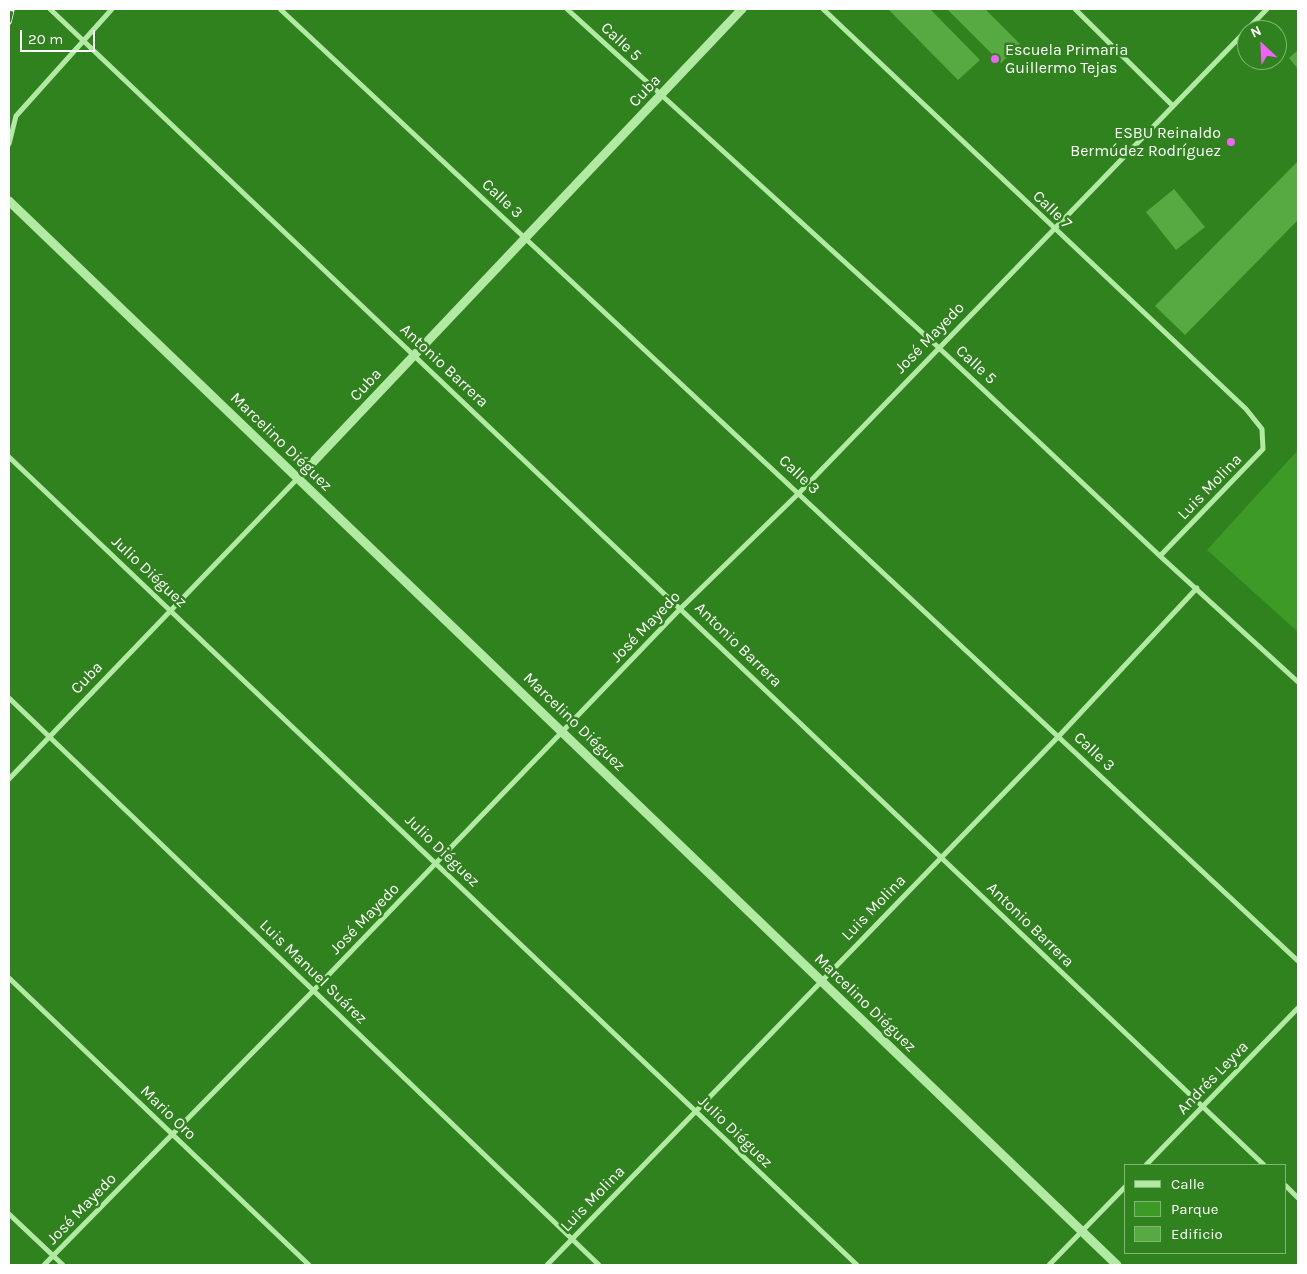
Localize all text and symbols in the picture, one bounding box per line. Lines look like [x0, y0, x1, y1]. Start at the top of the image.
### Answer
street label: Calle 5 [597, 18, 645, 66]
scale bar [22, 20, 98, 52]
north arrow [1237, 20, 1287, 70]
text: N [1248, 22, 1264, 42]
text: 20 m [28, 30, 63, 48]
place label: Escuela Primaria Guillermo Tejas [1005, 40, 1128, 78]
marker: Escuela Primaria Guillermo Tejas [989, 53, 1001, 65]
street label: Cuba [625, 71, 665, 111]
place label: ESBU Reinaldo Bermúdez Rodríguez [1070, 123, 1221, 161]
marker: ESBU Reinaldo Bermúdez Rodríguez [1225, 136, 1237, 148]
street label: Calle 3 [478, 175, 526, 223]
street label: Calle 7 [1028, 187, 1076, 233]
street label: José Mayedo [891, 298, 969, 378]
street label: Antonio Barrera [396, 320, 492, 412]
street label: Calle 5 [952, 341, 1000, 389]
street label: Cuba [346, 365, 386, 405]
street label: Marcelino Diéguez [226, 389, 336, 495]
street label: Luis Molina [1174, 450, 1246, 524]
street label: Calle 3 [775, 451, 823, 499]
street label: Julio Diéguez [107, 532, 191, 612]
street label: José Mayedo [607, 587, 685, 667]
street label: Antonio Barrera [690, 599, 786, 691]
street label: Cuba [67, 658, 107, 698]
street label: Marcelino Diéguez [519, 669, 629, 775]
street label: Calle 3 [1070, 728, 1118, 776]
street label: Julio Diéguez [401, 811, 483, 891]
street label: Luis Molina [838, 871, 910, 945]
street label: José Mayedo [326, 879, 404, 959]
street label: Antonio Barrera [982, 879, 1078, 971]
street label: Luis Manuel Suárez [255, 916, 371, 1028]
street label: Marcelino Diéguez [810, 950, 920, 1056]
street label: Andrés Leyva [1173, 1037, 1253, 1119]
street label: Mario Oro [136, 1082, 200, 1144]
street label: Julio Diéguez [694, 1092, 776, 1172]
street label: Luis Molina [557, 1162, 629, 1236]
legend [1124, 1164, 1287, 1254]
street label: José Mayedo [43, 1169, 121, 1249]
text: Calle [1171, 1175, 1205, 1193]
text: Parque [1171, 1200, 1219, 1218]
text: Edificio [1171, 1225, 1223, 1243]

